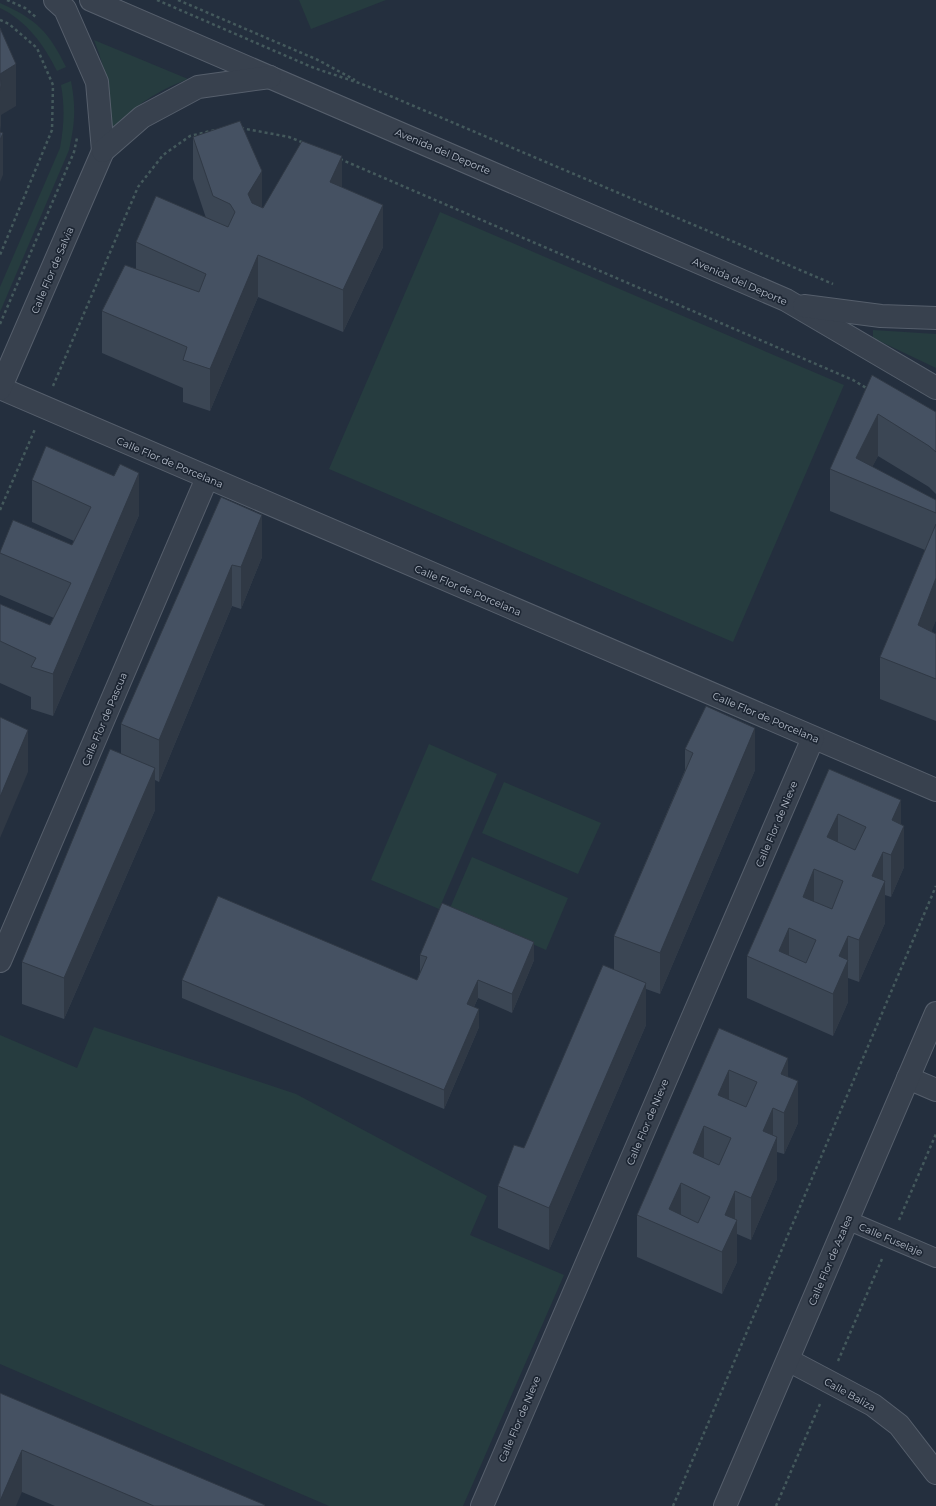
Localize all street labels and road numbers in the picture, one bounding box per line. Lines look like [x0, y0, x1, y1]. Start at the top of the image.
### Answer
street label: Avenida del Deporte [393, 125, 493, 177]
street label: Calle Flor de Salvia [28, 225, 77, 316]
street label: Avenida del Deporte [690, 255, 789, 308]
street label: Calle Flor de Porcelana [115, 434, 225, 491]
street label: Calle Flor de Porcelana [413, 562, 523, 619]
street label: Calle Flor de Pascua [79, 670, 130, 768]
street label: Calle Flor de Porcelana [711, 689, 821, 746]
street label: Calle Flor de Nieve [752, 779, 800, 869]
street label: Calle Flor de Nieve [623, 1077, 671, 1167]
street label: Calle Flor de Azalea [806, 1213, 855, 1307]
street label: Calle Fuselaje [857, 1220, 925, 1259]
street label: Calle Flor de Nieve [495, 1374, 543, 1464]
street label: Calle Baliza [822, 1375, 878, 1414]

